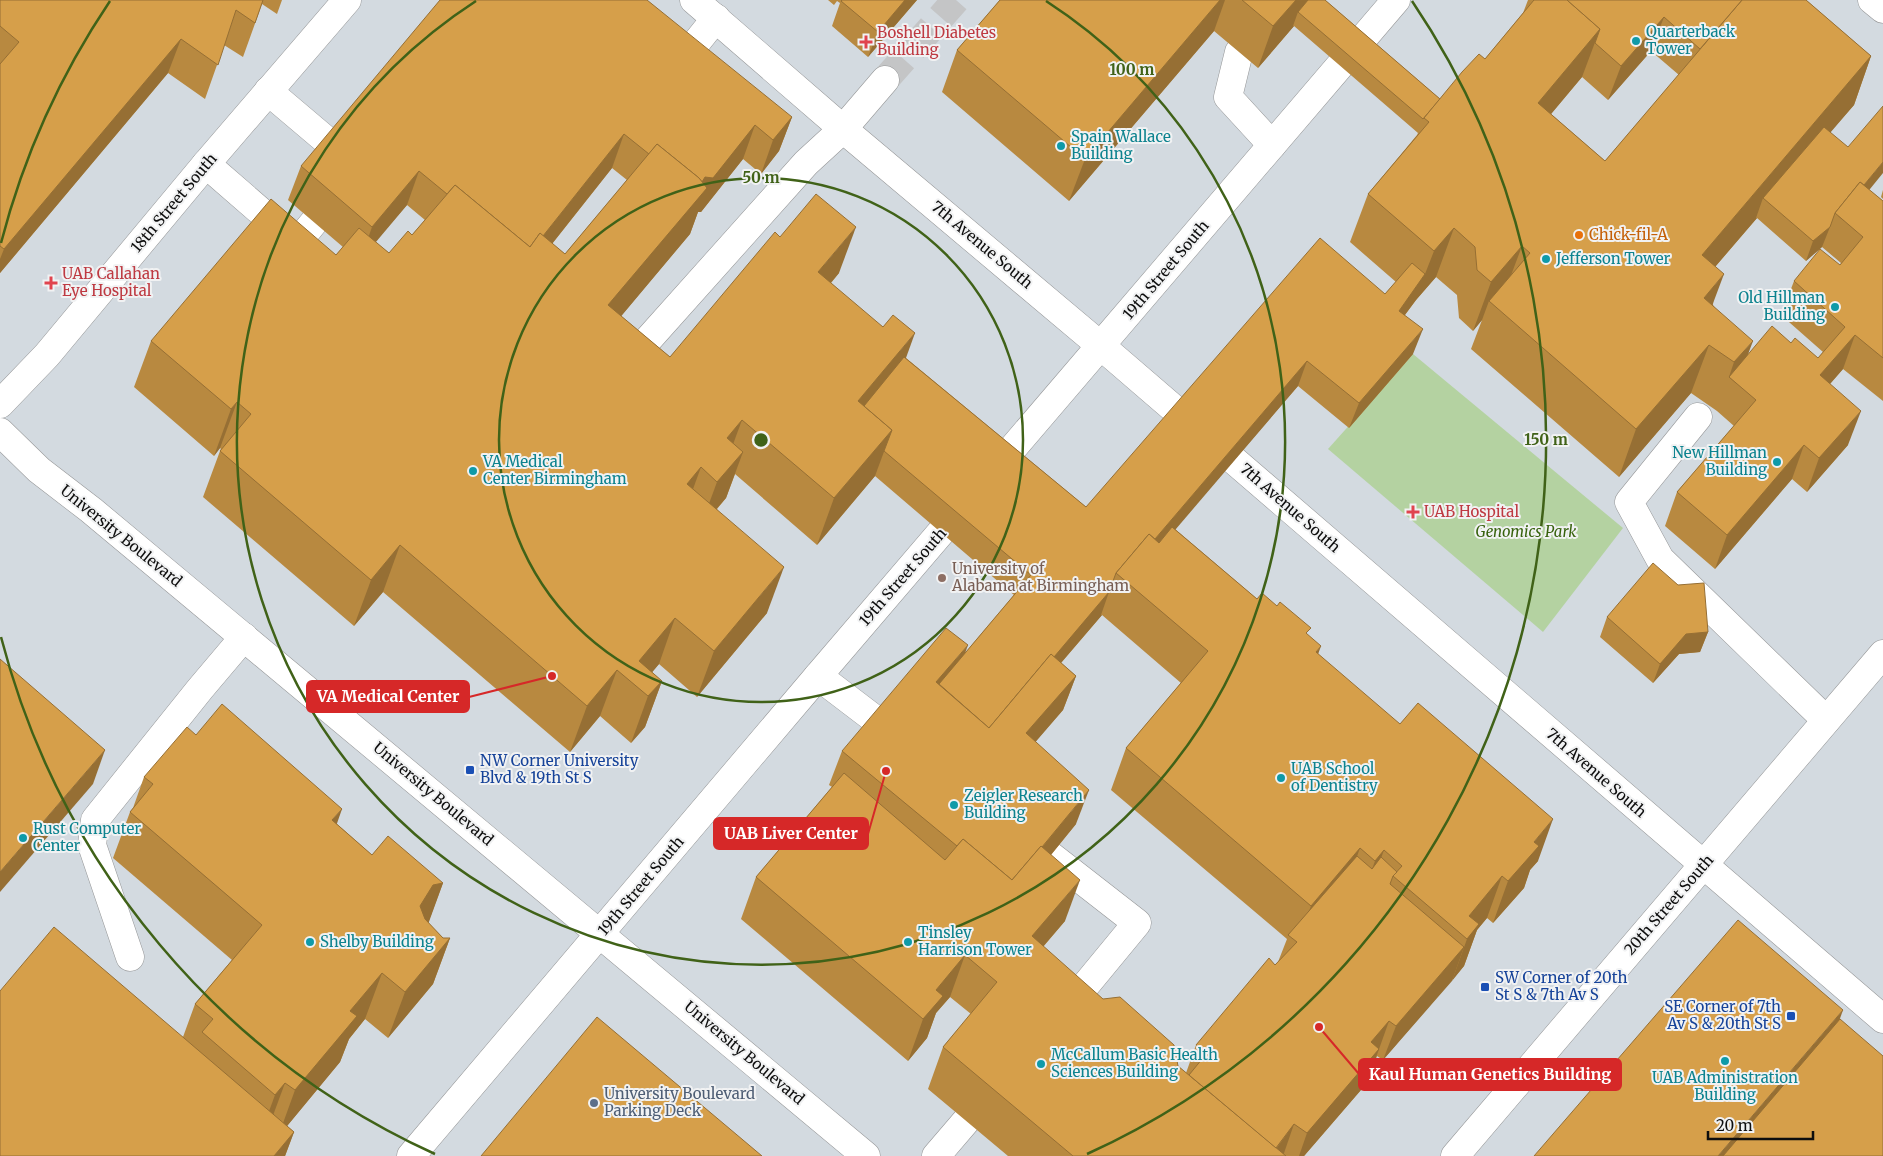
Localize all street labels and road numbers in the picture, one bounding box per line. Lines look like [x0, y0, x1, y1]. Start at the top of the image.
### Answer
street label: 18th Street South [127, 149, 221, 256]
street label: 7th Avenue South [928, 197, 1037, 293]
street label: 19th Street South [1119, 216, 1213, 323]
street label: 7th Avenue South [1236, 459, 1344, 556]
street label: University Boulevard [57, 481, 186, 591]
street label: 19th Street South [855, 524, 950, 630]
street label: 7th Avenue South [1542, 724, 1650, 821]
street label: University Boulevard [369, 738, 497, 849]
street label: 19th Street South [594, 832, 688, 939]
street label: 20th Street South [1620, 851, 1717, 959]
street label: University Boulevard [680, 997, 808, 1108]

